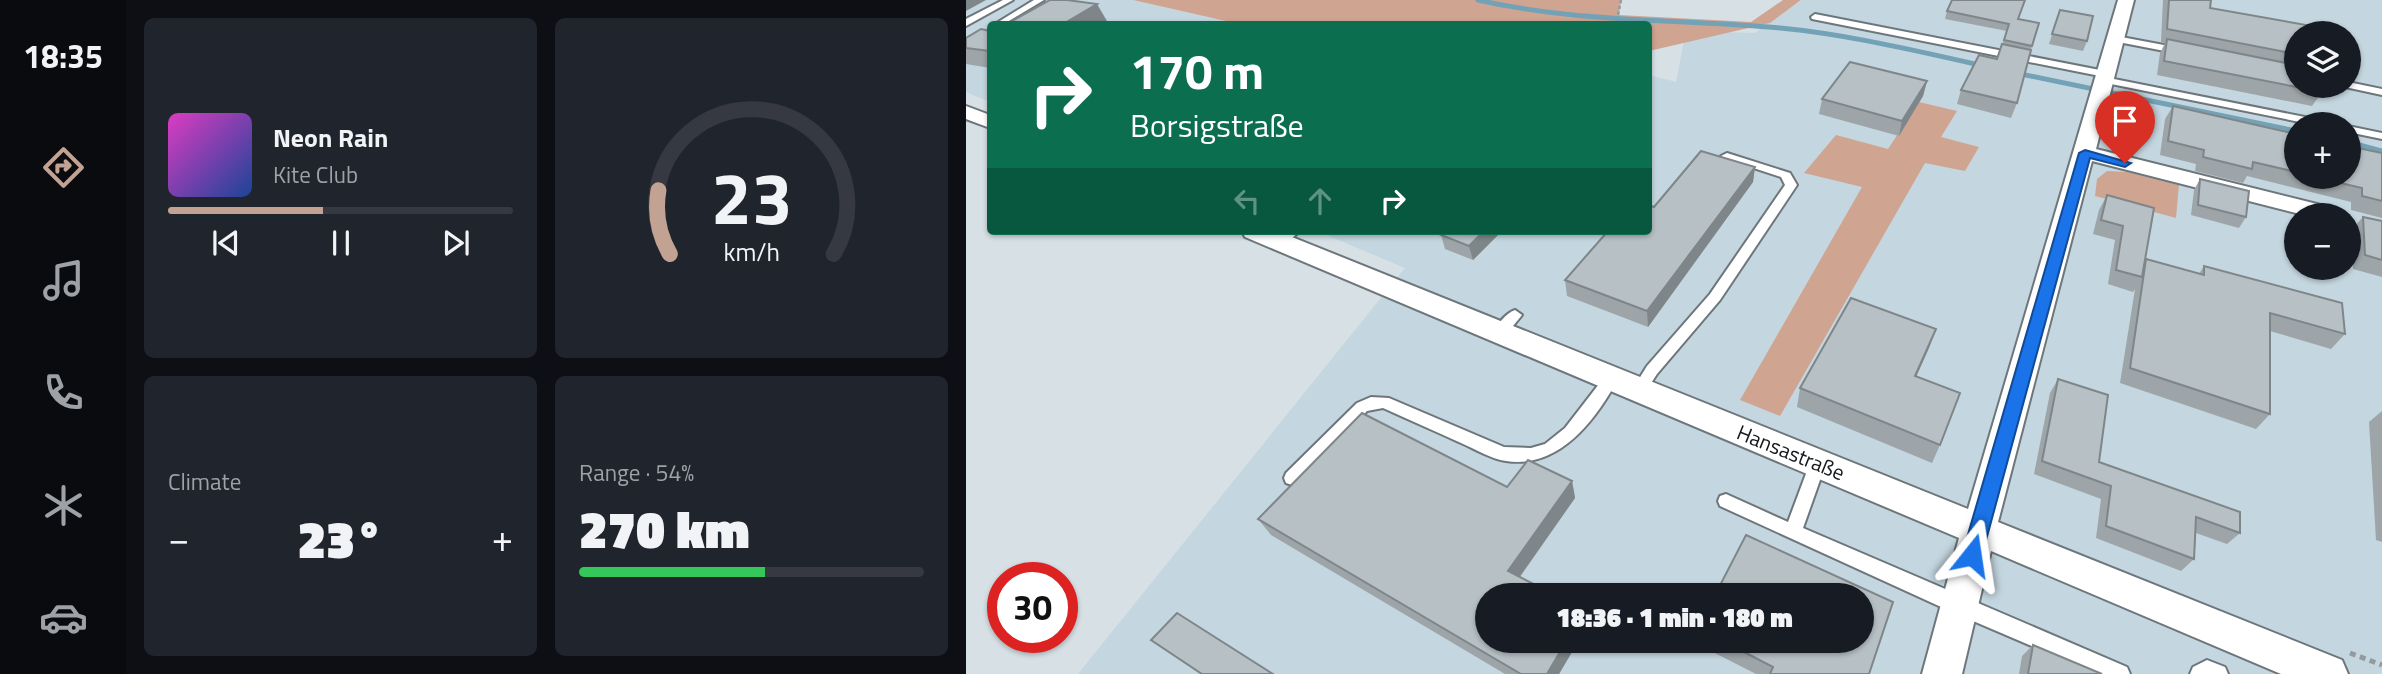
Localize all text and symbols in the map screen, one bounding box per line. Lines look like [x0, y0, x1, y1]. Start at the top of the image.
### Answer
map controls [2284, 21, 2361, 280]
button: layers [2284, 21, 2361, 98]
text: 18:35 [23, 32, 103, 80]
text: 170 m [1130, 33, 1264, 108]
icon: right [1015, 49, 1106, 140]
pin [2095, 91, 2155, 163]
text: Borsigstraße [1130, 101, 1304, 149]
icon: arrive [2106, 102, 2144, 140]
button: + [2284, 112, 2361, 189]
text: Neon Rain [273, 118, 388, 157]
text: 23 [711, 142, 792, 252]
icon: directions [39, 143, 88, 192]
text: Kite Club [273, 157, 358, 192]
icon: left [1228, 182, 1266, 220]
icon: ahead [1301, 182, 1339, 220]
icon: right [1374, 182, 1412, 220]
button: − [2284, 203, 2361, 280]
icon: previous [207, 224, 245, 262]
icon: pause [322, 224, 360, 262]
icon: next [437, 224, 475, 262]
text: km/h [723, 233, 780, 271]
icon: music [39, 256, 88, 305]
icon: phone [39, 368, 88, 417]
street label: Hansastraße [1732, 416, 1850, 488]
text: Range · 54% [579, 455, 694, 490]
text: Climate [168, 464, 241, 499]
icon: climate [39, 481, 88, 530]
text: 270 km [579, 489, 750, 568]
text: 23° [298, 499, 383, 578]
text: − [168, 509, 189, 567]
text: + [492, 509, 513, 567]
position arrow [1935, 518, 2009, 592]
speed limit sign: 30 [987, 562, 1078, 653]
icon: car [39, 593, 88, 642]
text: 18:36 · 1 min · 180 m [1556, 598, 1793, 637]

